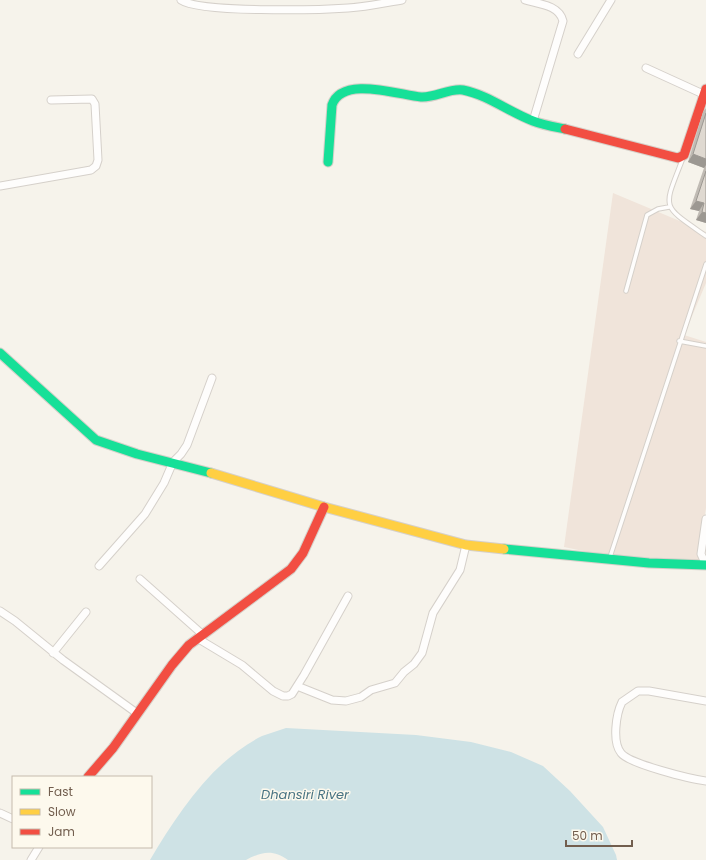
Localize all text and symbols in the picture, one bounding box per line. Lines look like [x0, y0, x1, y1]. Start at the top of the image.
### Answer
legend [12, 776, 152, 848]
text: Fast [48, 783, 73, 800]
water label: Dhansiri River [261, 785, 350, 804]
text: Slow [48, 803, 76, 820]
scale bar [566, 822, 632, 848]
text: Jam [48, 823, 75, 840]
text: 50 m [572, 827, 603, 844]

